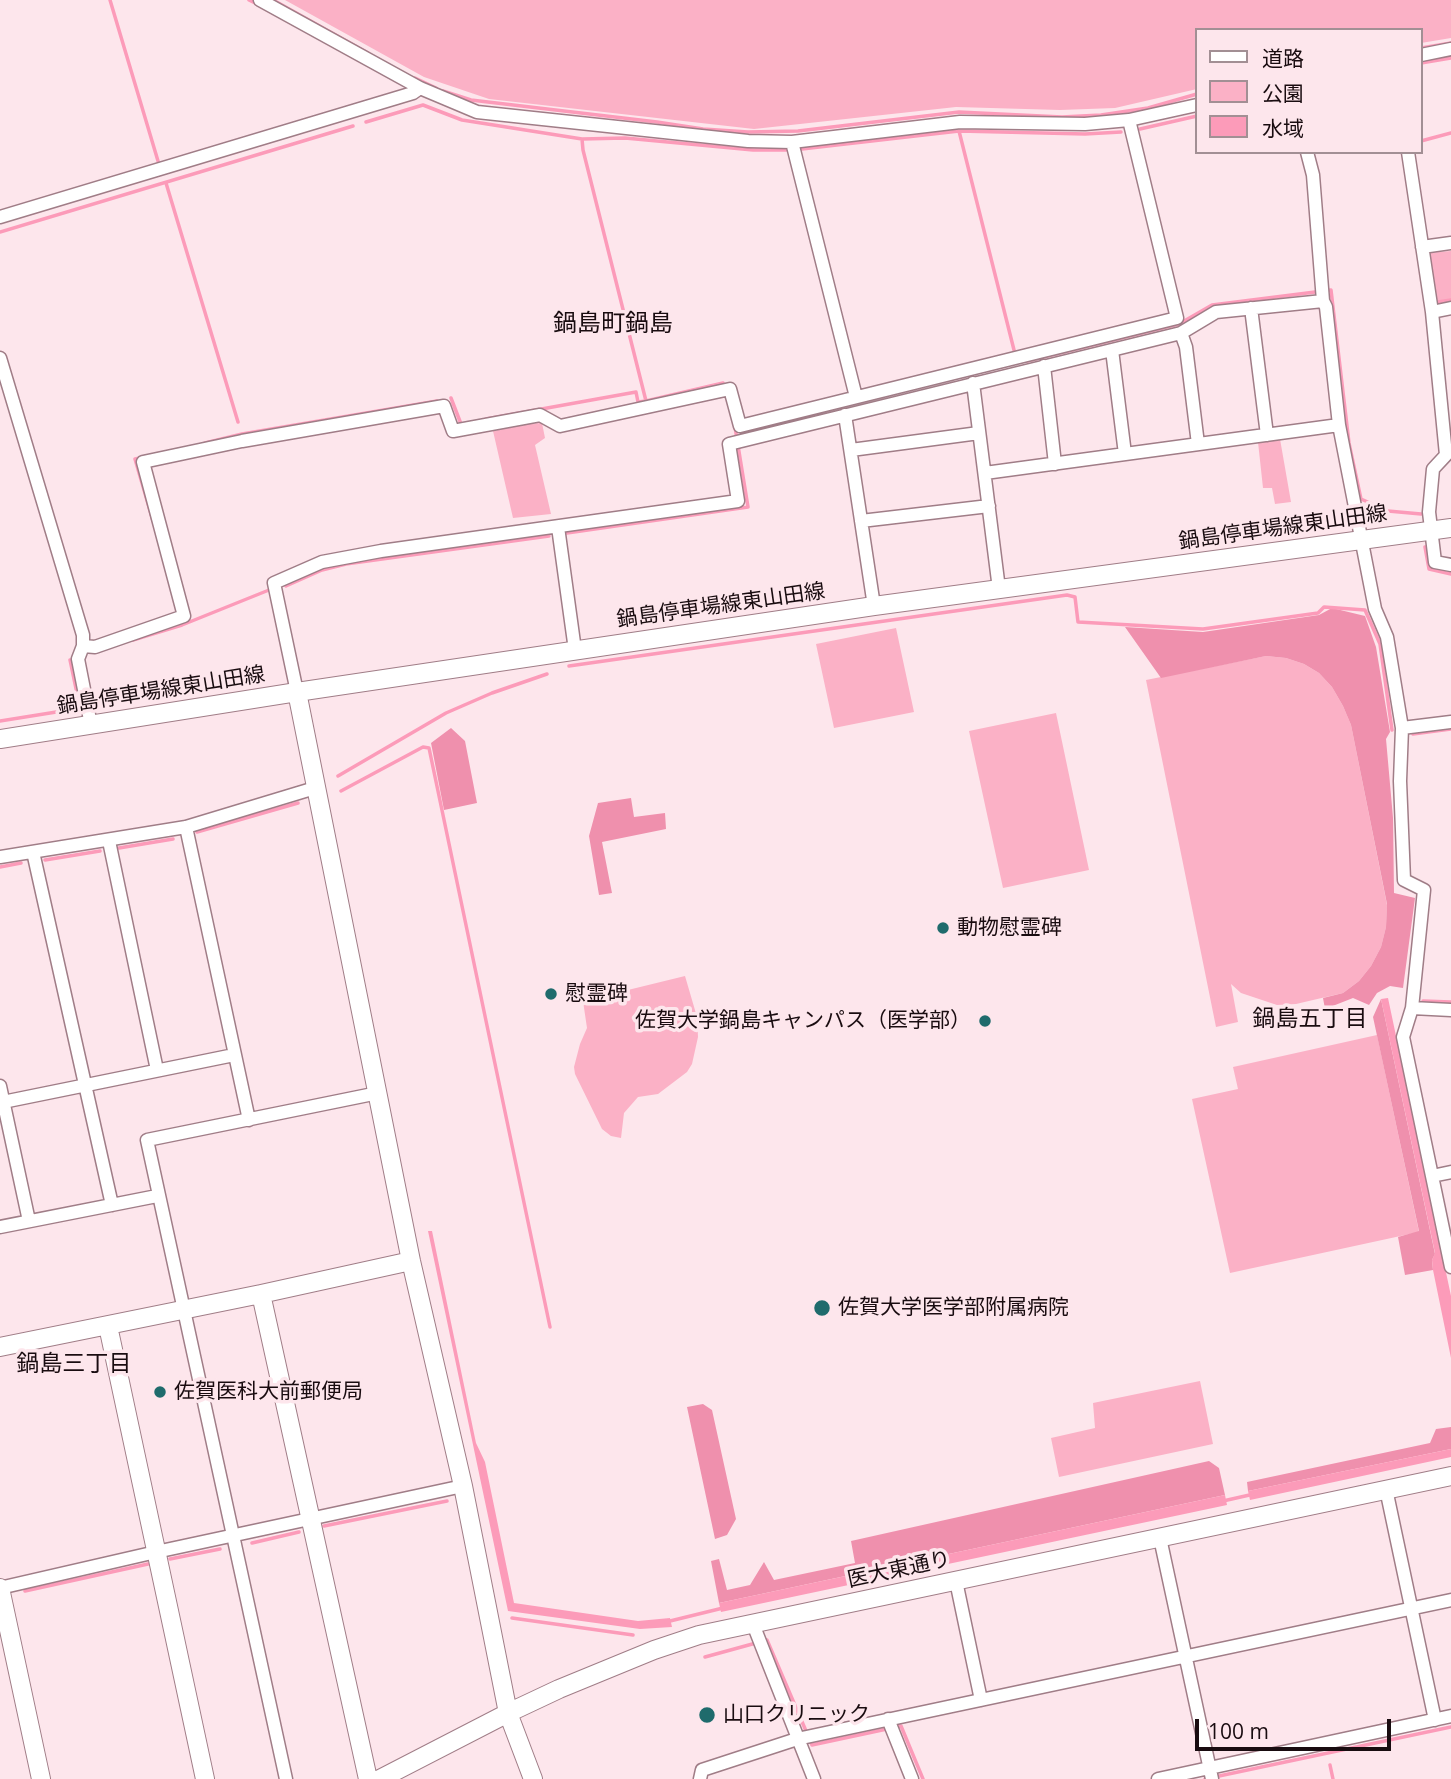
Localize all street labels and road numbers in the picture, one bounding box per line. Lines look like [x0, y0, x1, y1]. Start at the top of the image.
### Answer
street label: 鍋島停車場線東山田線 [1177, 501, 1389, 555]
street label: 鍋島停車場線東山田線 [615, 579, 827, 633]
street label: 鍋島停車場線東山田線 [55, 662, 267, 720]
street label: 医大東通り [845, 1547, 953, 1593]

